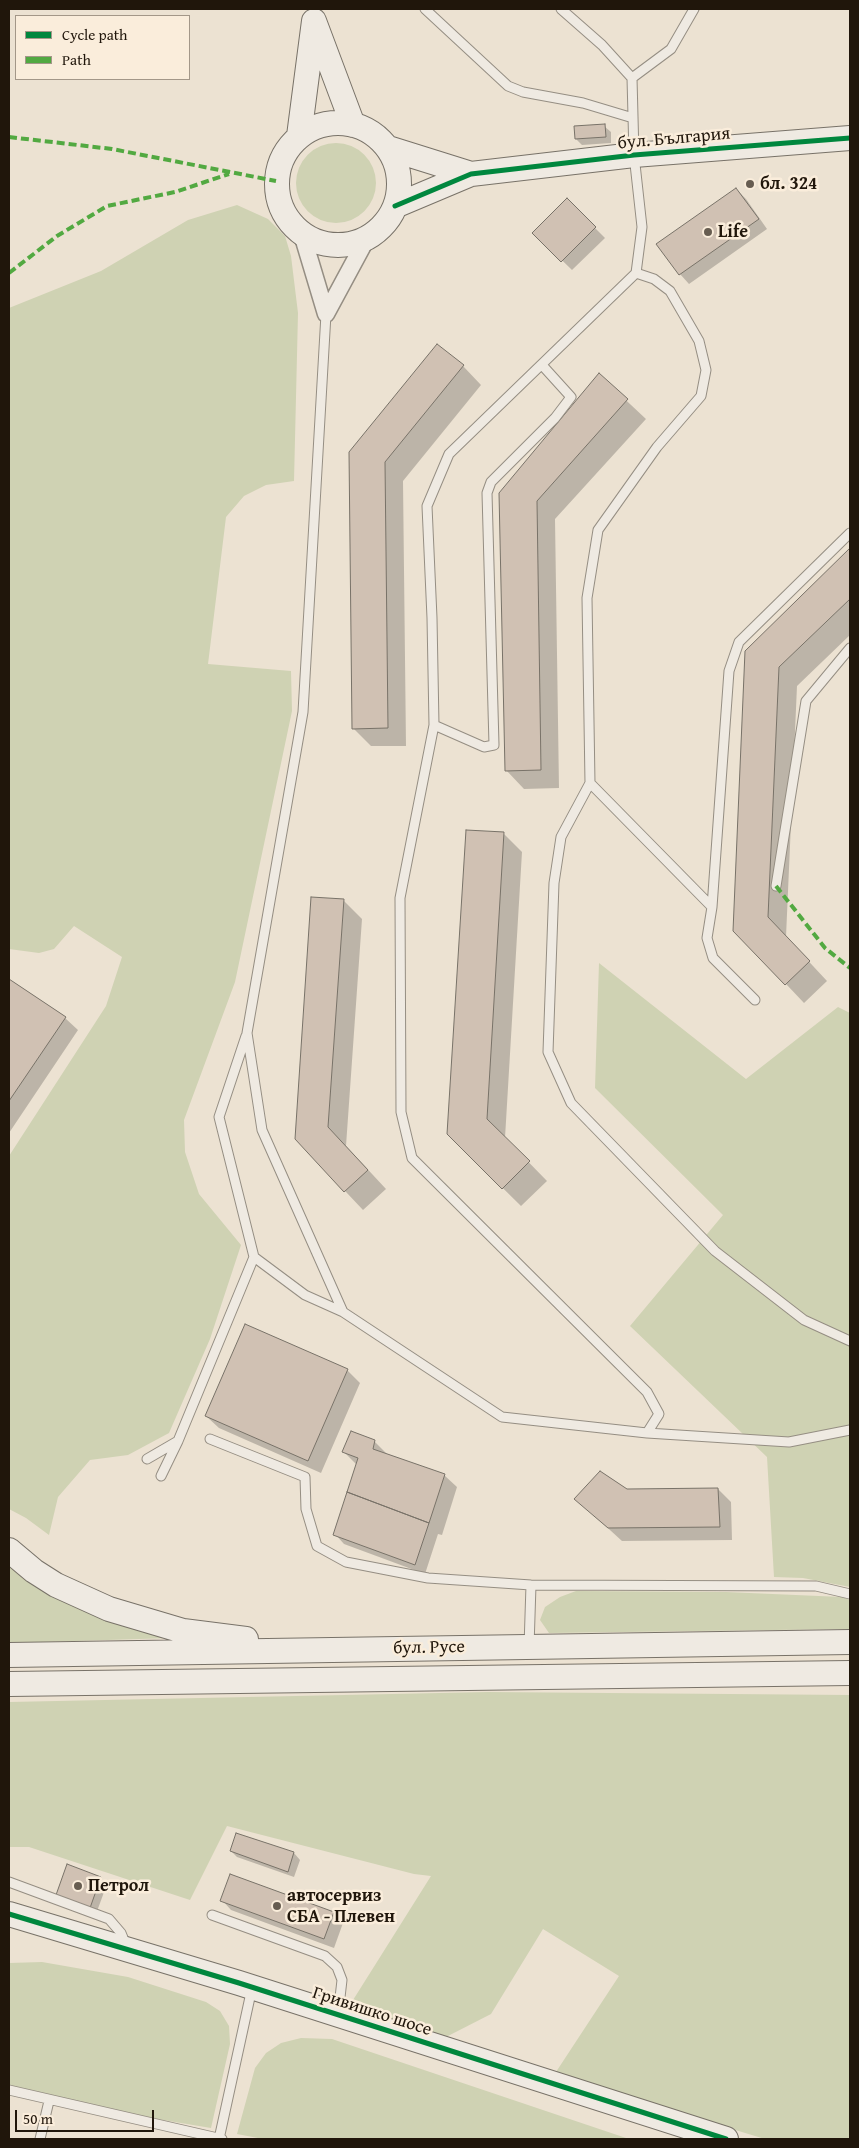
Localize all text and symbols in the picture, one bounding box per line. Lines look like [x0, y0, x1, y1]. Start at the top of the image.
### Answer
legend [15, 15, 190, 80]
text: Cycle path [62, 24, 128, 45]
text: Path [62, 49, 91, 70]
street label: бул. България [617, 123, 731, 155]
place label: бл. 324 [760, 173, 817, 195]
marker: бл. 324 [744, 178, 756, 190]
place label: Life [718, 221, 748, 243]
marker: Life [702, 226, 714, 238]
street label: бул. Русе [393, 1637, 465, 1659]
place label: Петрол [88, 1875, 149, 1897]
marker: Петрол [72, 1880, 84, 1892]
place label: автосервиз СБА - Плевен [287, 1885, 395, 1928]
marker: автосервиз СБА - Плевен [271, 1900, 283, 1912]
street label: Гривишко шосе [310, 1983, 434, 2041]
scale bar [18, 2100, 156, 2132]
text: 50 m [23, 2108, 53, 2129]

